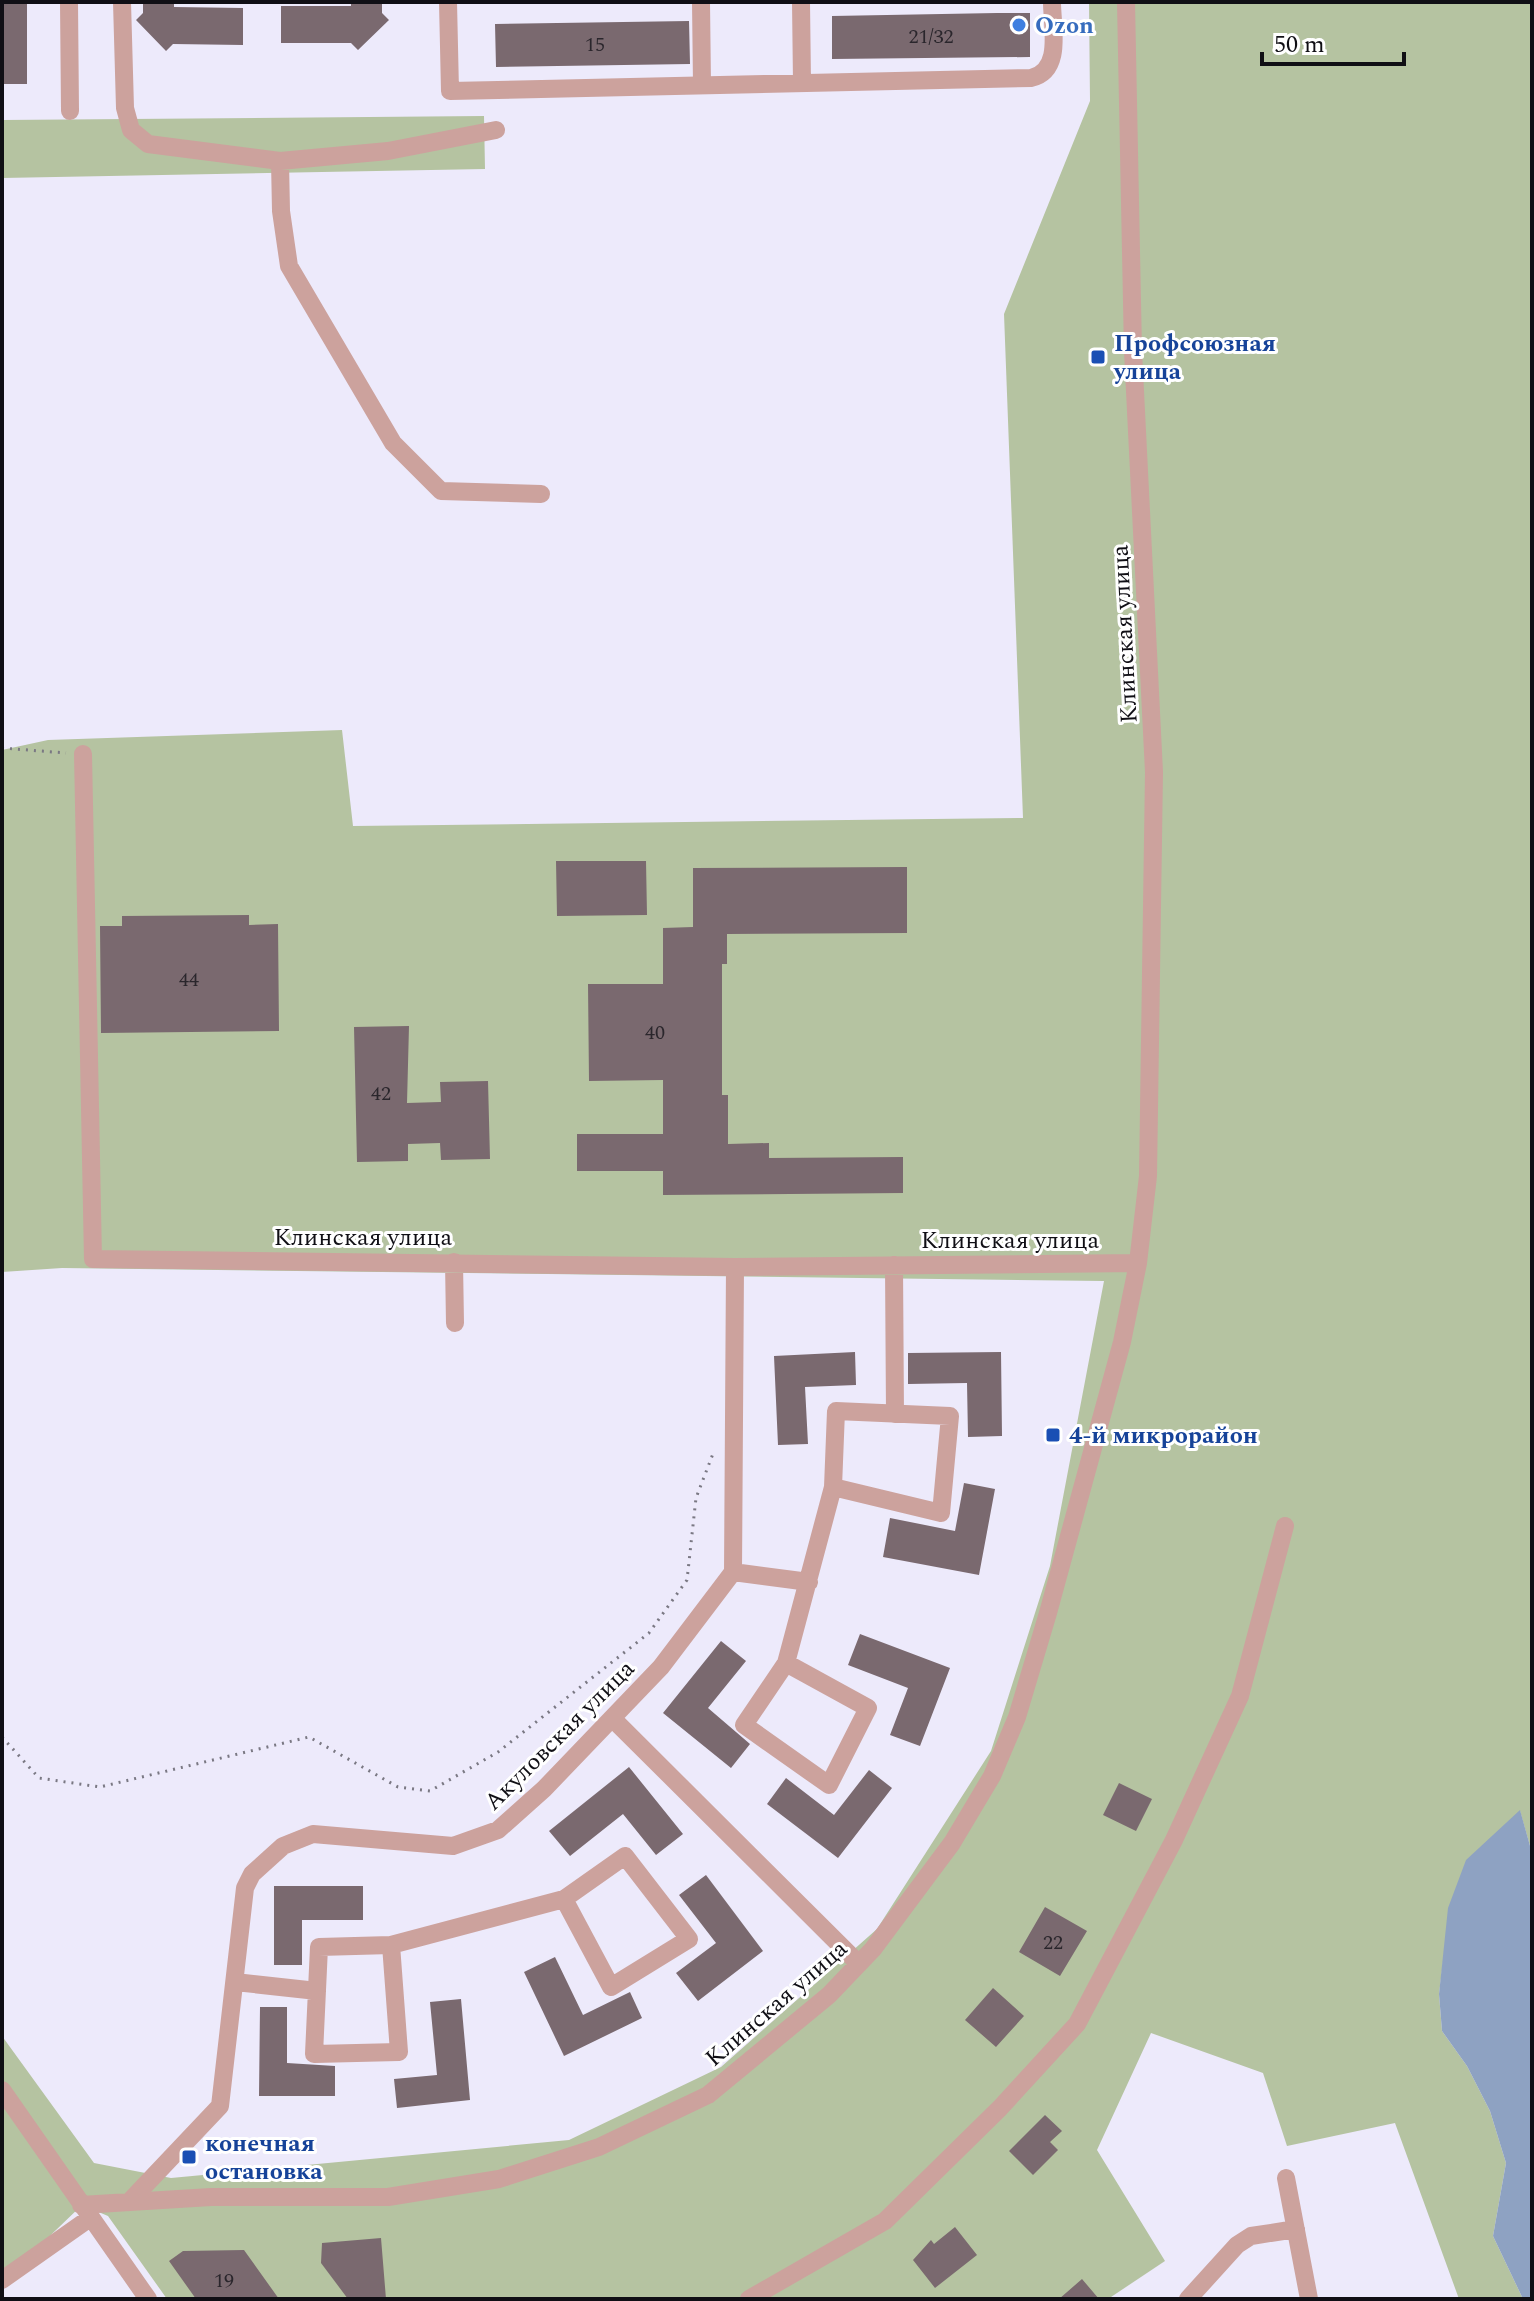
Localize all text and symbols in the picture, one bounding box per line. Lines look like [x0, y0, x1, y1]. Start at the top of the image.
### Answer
place label: Ozon [1035, 8, 1094, 44]
marker: Ozon [1010, 16, 1028, 34]
scale bar [1262, 16, 1404, 66]
house number: 21/32 [909, 22, 954, 52]
text: 50 m [1274, 27, 1325, 63]
house number: 15 [585, 30, 605, 60]
place label: Профсоюзная улица [1113, 326, 1276, 390]
marker: Профсоюзная улица [1089, 348, 1107, 366]
street label: Клинская улица [1102, 544, 1148, 724]
house number: 44 [179, 965, 199, 995]
house number: 40 [645, 1018, 665, 1048]
house number: 42 [371, 1079, 391, 1109]
street label: Клинская улица [274, 1220, 453, 1256]
street label: Клинская улица [921, 1223, 1100, 1259]
place label: 4-й микрорайон [1069, 1418, 1258, 1454]
marker: 4-й микрорайон [1044, 1426, 1062, 1444]
street label: Акуловская улица [476, 1652, 644, 1819]
house number: 22 [1043, 1928, 1063, 1958]
street label: Клинская улица [697, 1931, 856, 2076]
place label: конечная остановка [205, 2126, 323, 2190]
marker: конечная остановка [180, 2148, 198, 2166]
house number: 19 [214, 2266, 234, 2296]

